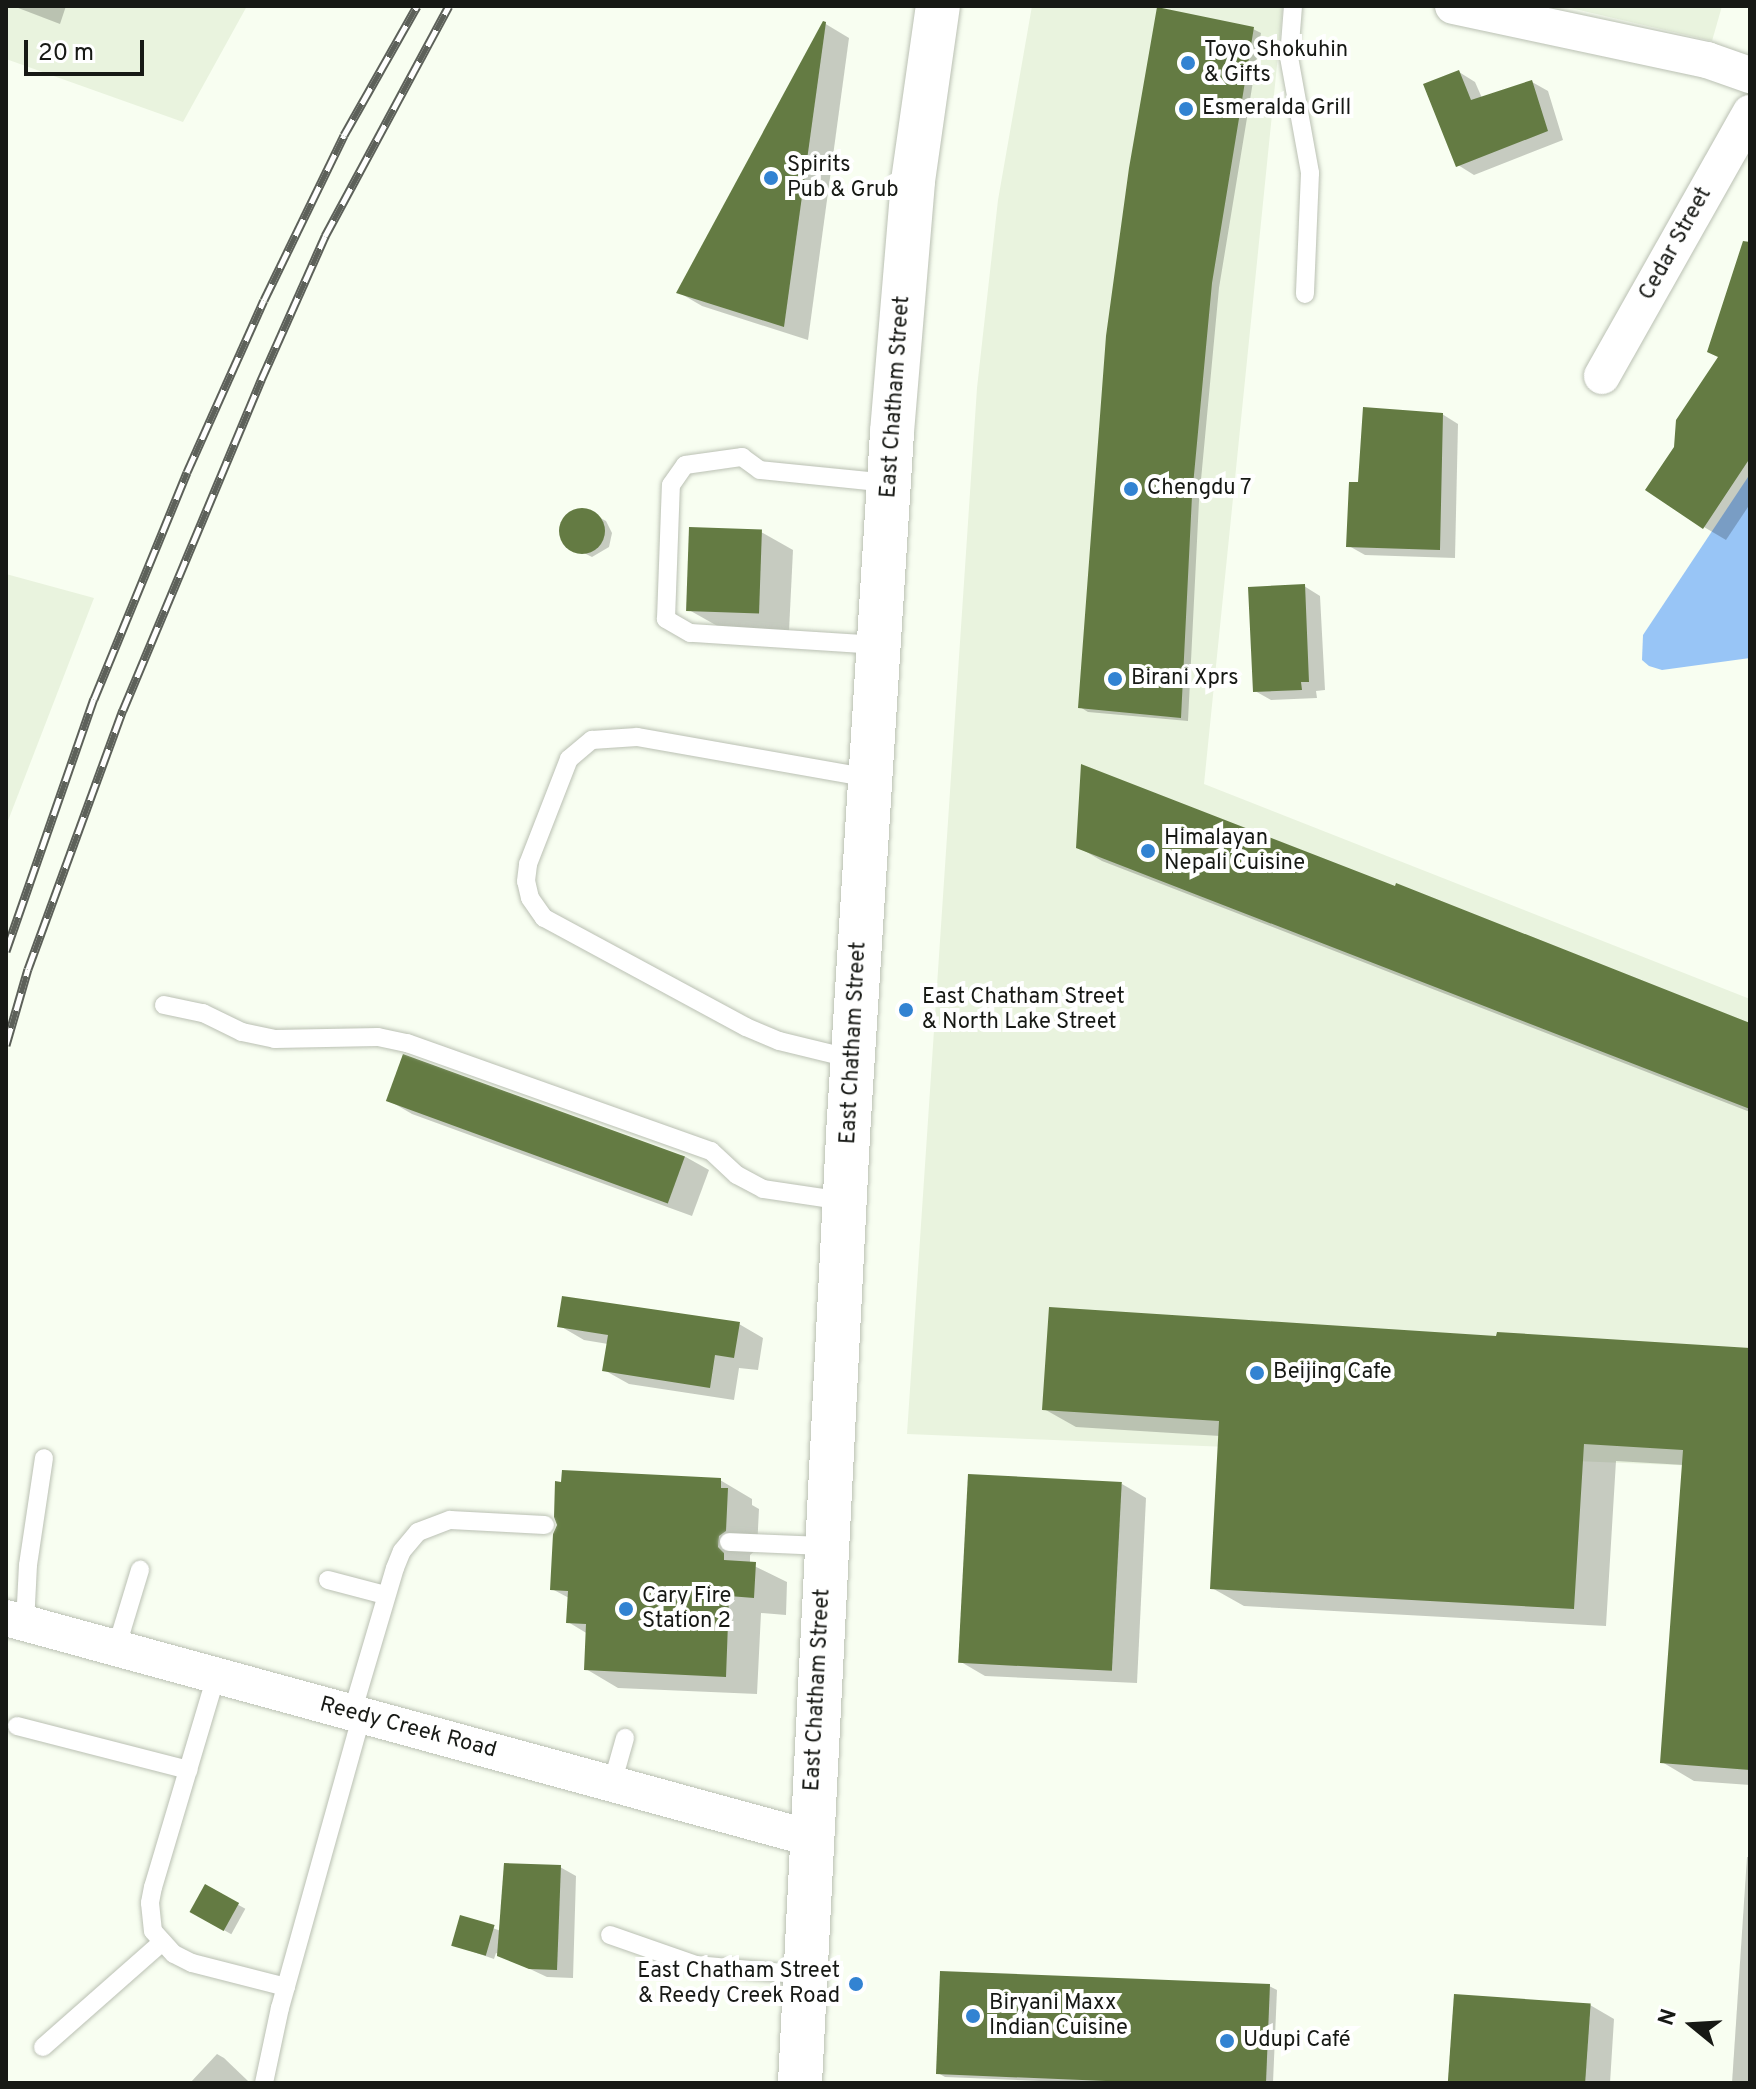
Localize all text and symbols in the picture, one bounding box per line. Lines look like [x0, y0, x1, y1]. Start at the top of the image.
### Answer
scale bar [28, 24, 148, 74]
place label: Toyo Shokuhin & Gifts [1204, 37, 1348, 88]
text: 20 m [38, 39, 94, 69]
marker: Toyo Shokuhin & Gifts [1179, 54, 1197, 72]
place label: Esmeralda Grill [1202, 96, 1351, 122]
marker: Esmeralda Grill [1177, 100, 1195, 118]
place label: Spirits Pub & Grub [787, 152, 899, 204]
marker: Spirits Pub & Grub [762, 169, 780, 187]
street label: Cedar Street [1634, 183, 1718, 305]
street label: East Chatham Street [876, 295, 916, 499]
place label: Chengdu 7 [1147, 476, 1252, 502]
marker: Chengdu 7 [1122, 480, 1140, 498]
place label: Birani Xprs [1131, 666, 1238, 692]
marker: Birani Xprs [1106, 670, 1124, 688]
place label: Himalayan Nepali Cuisine [1164, 825, 1305, 876]
marker: Himalayan Nepali Cuisine [1139, 842, 1157, 860]
street label: East Chatham Street [836, 941, 872, 1145]
place label: East Chatham Street & North Lake Street [922, 984, 1125, 1036]
marker: East Chatham Street & North Lake Street [897, 1001, 915, 1019]
place label: Beijing Cafe [1273, 1360, 1392, 1386]
marker: Beijing Cafe [1248, 1364, 1266, 1382]
place label: Cary Fire Station 2 [642, 1583, 731, 1634]
street label: East Chatham Street [800, 1588, 836, 1792]
marker: Cary Fire Station 2 [617, 1600, 635, 1618]
street label: Reedy Creek Road [317, 1692, 499, 1764]
place label: East Chatham Street & Reedy Creek Road [637, 1958, 840, 2010]
marker: East Chatham Street & Reedy Creek Road [847, 1975, 865, 1993]
north arrow [1652, 1985, 1732, 2065]
place label: Biryani Maxx Indian Cuisine [989, 1990, 1128, 2042]
text: N [1653, 2006, 1684, 2029]
marker: Biryani Maxx Indian Cuisine [964, 2007, 982, 2025]
place label: Udupi Café [1243, 2028, 1351, 2054]
marker: Udupi Café [1218, 2032, 1236, 2050]

